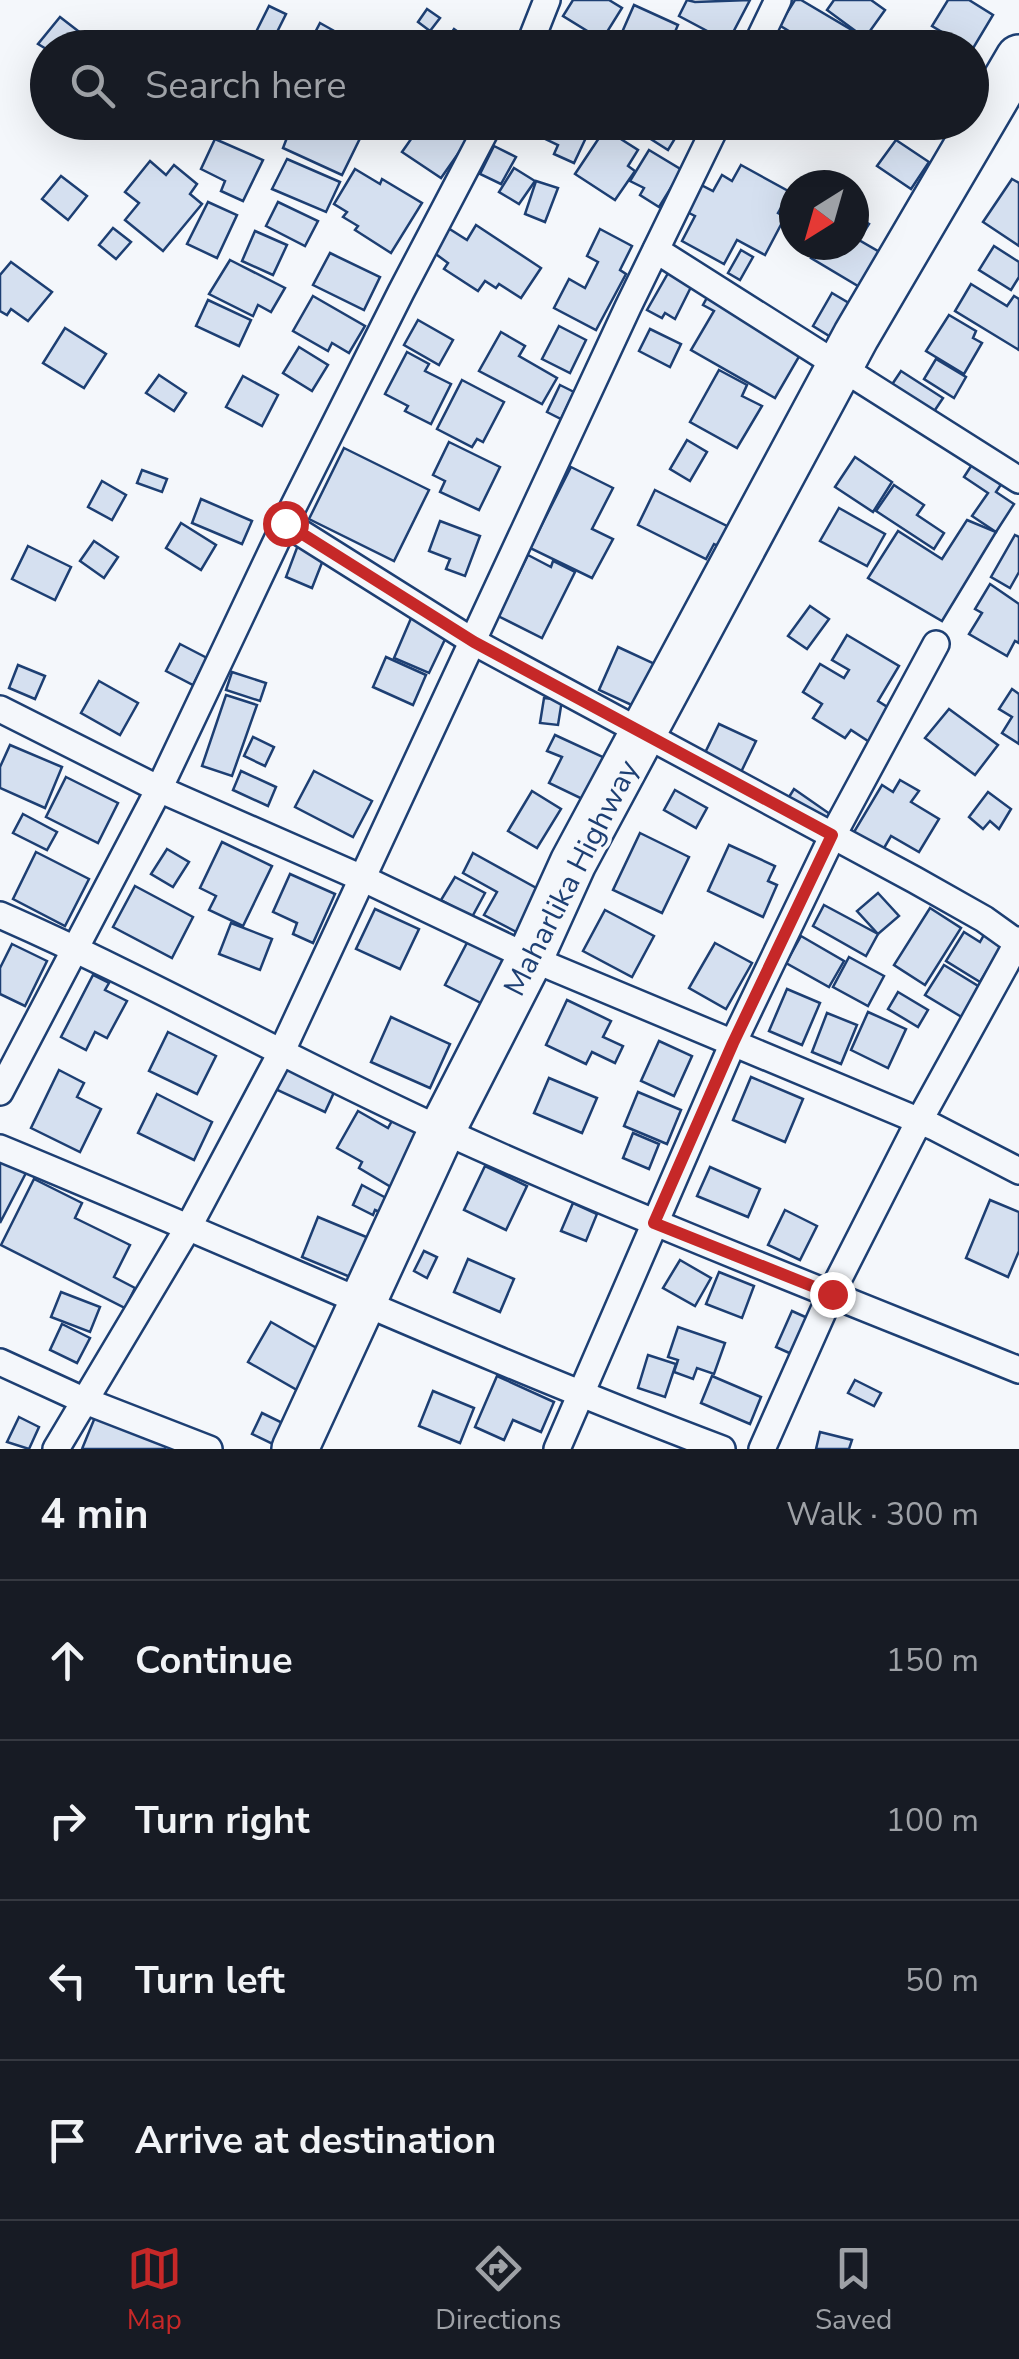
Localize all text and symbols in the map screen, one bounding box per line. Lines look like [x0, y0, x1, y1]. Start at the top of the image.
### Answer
search box [30, 30, 989, 140]
icon: search [65, 58, 120, 113]
text: Search here [145, 60, 346, 111]
north arrow [779, 170, 869, 260]
route start [263, 501, 309, 547]
street label: Maharlika Highway [494, 753, 649, 1003]
route end [810, 1272, 856, 1318]
text: 4 min [40, 1486, 149, 1543]
text: Walk · 300 m [786, 1493, 979, 1536]
icon: ahead [40, 1633, 95, 1688]
text: Continue [135, 1635, 293, 1686]
text: 150 m [886, 1639, 979, 1682]
icon: right [40, 1793, 95, 1848]
text: Turn right [135, 1795, 310, 1846]
text: 100 m [886, 1799, 979, 1842]
icon: left [40, 1953, 95, 2008]
text: Turn left [135, 1955, 285, 2006]
text: 50 m [905, 1959, 979, 2002]
icon: arrive [40, 2113, 95, 2168]
text: Arrive at destination [135, 2115, 496, 2166]
tab: Map [127, 2241, 182, 2339]
tab: Directions [435, 2241, 561, 2339]
tab: Saved [815, 2241, 892, 2339]

